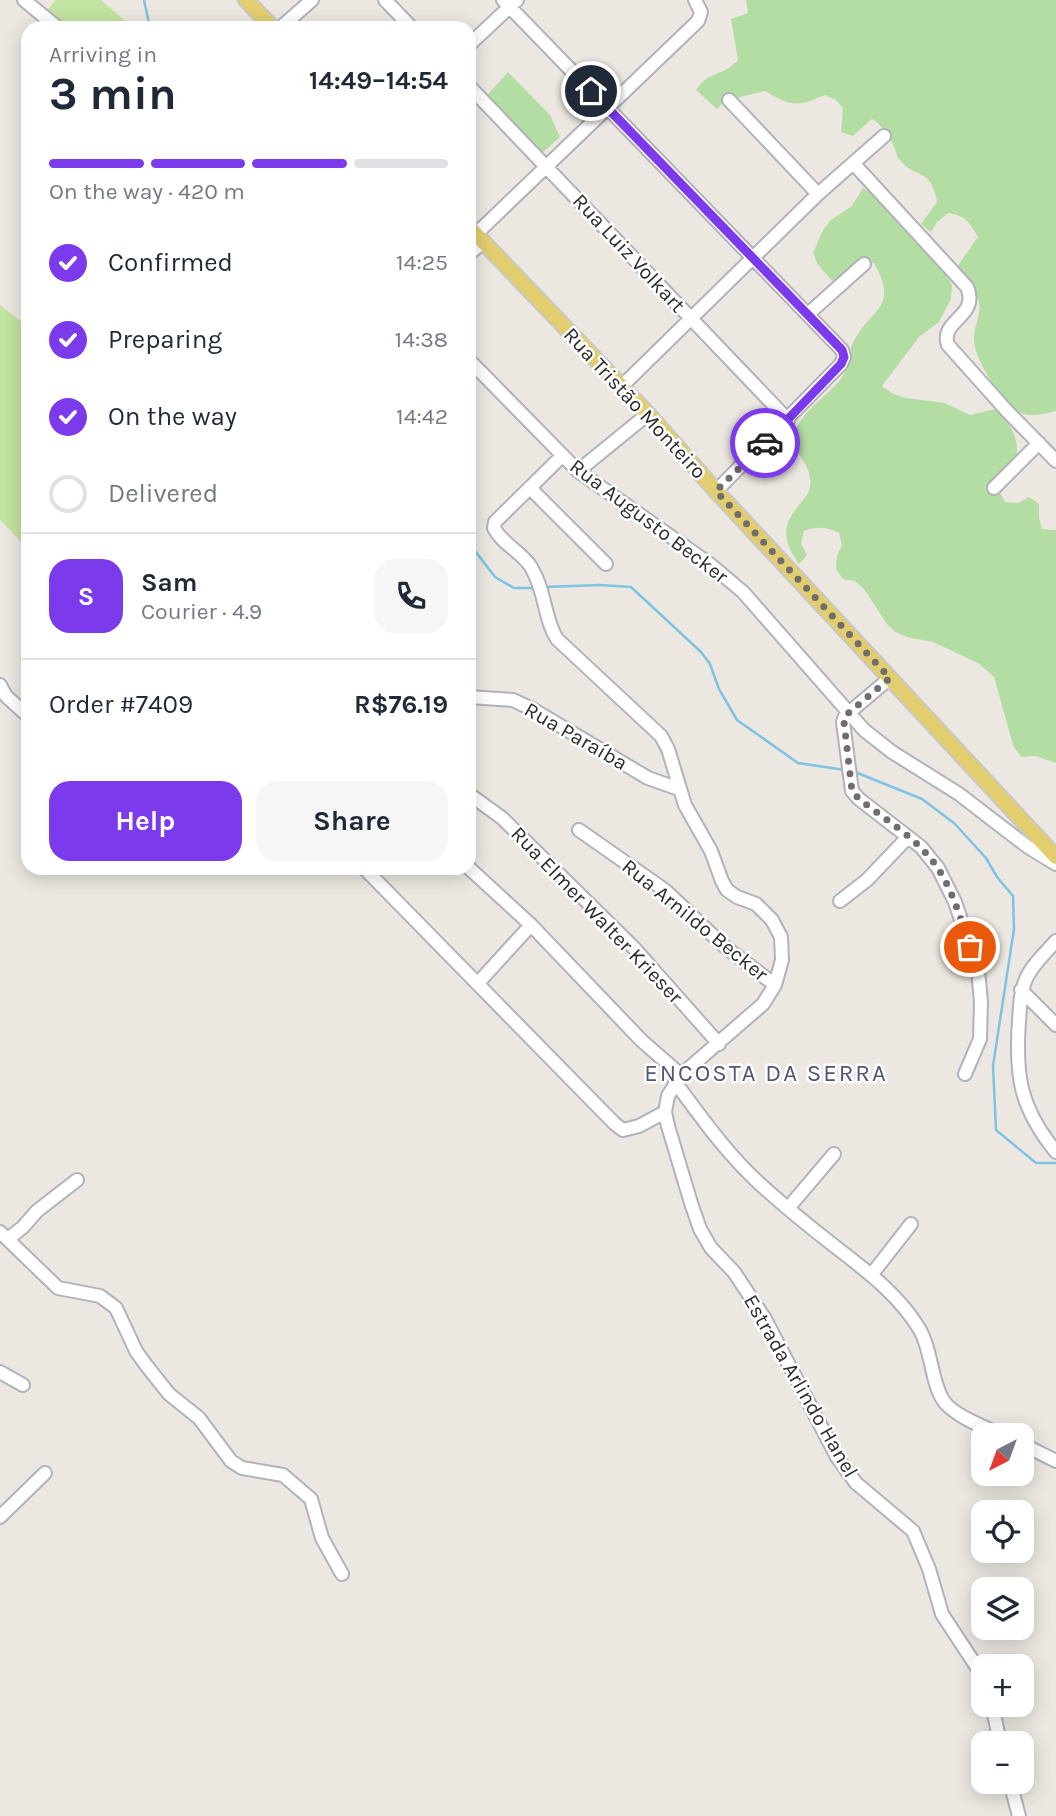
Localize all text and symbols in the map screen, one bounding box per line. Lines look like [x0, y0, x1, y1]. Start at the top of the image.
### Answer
text: Arriving in [49, 41, 157, 68]
pin [561, 61, 621, 121]
text: 14:49–14:54 [309, 65, 448, 96]
text: 3 min [49, 67, 177, 121]
icon: home [572, 72, 610, 110]
text: On the way · 420 m [49, 178, 245, 205]
street label: Rua Luiz Volkart [568, 189, 690, 317]
icon: check [49, 244, 87, 282]
text: Confirmed [108, 247, 233, 278]
text: 14:25 [396, 249, 448, 276]
icon: check [49, 321, 87, 359]
street label: Rua Tristão Monteiro [559, 322, 711, 484]
text: Preparing [108, 324, 222, 355]
text: 14:38 [395, 326, 448, 353]
icon: check [49, 398, 87, 436]
text: On the way [108, 401, 237, 432]
text: 14:42 [396, 403, 448, 430]
courier [730, 408, 800, 478]
icon: car [746, 424, 784, 462]
street label: Rua Augusto Becker [565, 454, 733, 589]
text: Delivered [108, 478, 218, 509]
button: phone [374, 559, 448, 633]
text: Sam [141, 567, 197, 598]
text: S [78, 581, 94, 612]
text: Courier · 4.9 [141, 598, 262, 625]
text: Order #7409 [49, 689, 193, 720]
text: R$76.19 [354, 689, 448, 720]
street label: Rua Paraíba [520, 697, 632, 775]
button: Help [49, 781, 242, 861]
button: Share [256, 781, 448, 861]
street label: Rua Elmer Walter Krieser [506, 822, 688, 1009]
street label: Rua Arnildo Becker [617, 854, 773, 986]
pin [940, 917, 1000, 977]
icon: bag [951, 928, 989, 966]
district label: ENCOSTA DA SERRA [644, 1059, 888, 1087]
street label: Estrada Arlindo Hanel [739, 1290, 863, 1482]
north arrow [971, 1423, 1034, 1486]
map controls [971, 1423, 1034, 1794]
button: locate [971, 1500, 1034, 1563]
button: layers [971, 1577, 1034, 1640]
button: + [971, 1654, 1034, 1717]
button: − [971, 1731, 1034, 1794]

